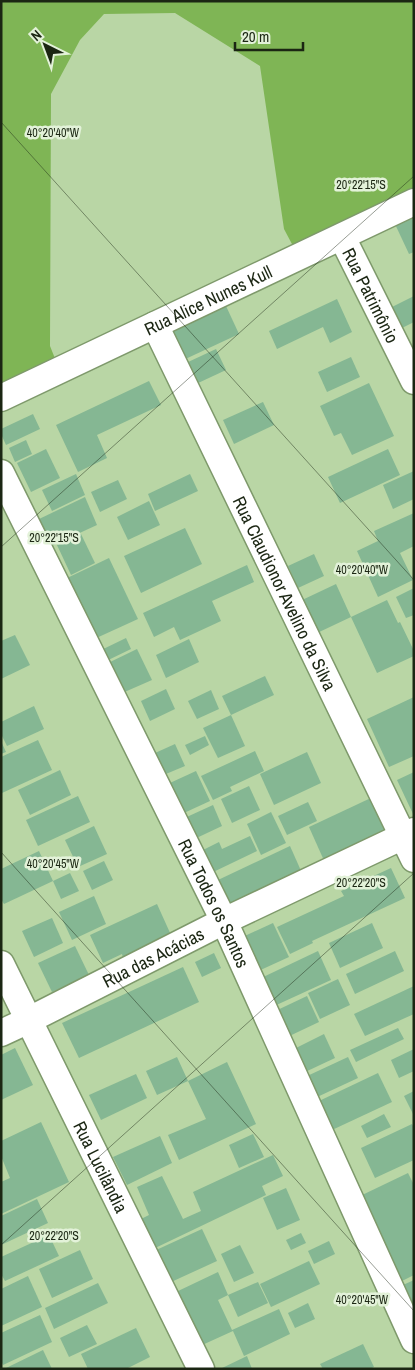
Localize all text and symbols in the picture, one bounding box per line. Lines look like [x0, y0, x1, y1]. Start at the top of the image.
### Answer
north arrow [20, 20, 70, 70]
scale bar [235, 20, 302, 52]
text: N [27, 26, 45, 45]
text: 20 m [242, 26, 269, 47]
text: 40°20'40"W [27, 125, 80, 141]
text: 20°22'15"S [336, 177, 386, 193]
street label: Rua Patrimônio [337, 243, 405, 347]
street label: Rua Alice Nunes Kull [140, 259, 276, 341]
street label: Rua Claudionor Avelino da Silva [227, 492, 343, 695]
text: 20°22'15"S [29, 530, 79, 546]
text: 40°20'40"W [336, 562, 389, 578]
street label: Rua Todos os Santos [172, 834, 256, 971]
text: 40°20'45"W [27, 856, 80, 872]
text: 20°22'20"S [336, 875, 386, 891]
street label: Rua das Acácias [98, 921, 208, 993]
street label: Rua Lucilândia [68, 1117, 134, 1217]
text: 20°22'20"S [29, 1228, 79, 1244]
text: 40°20'45"W [336, 1292, 389, 1308]

